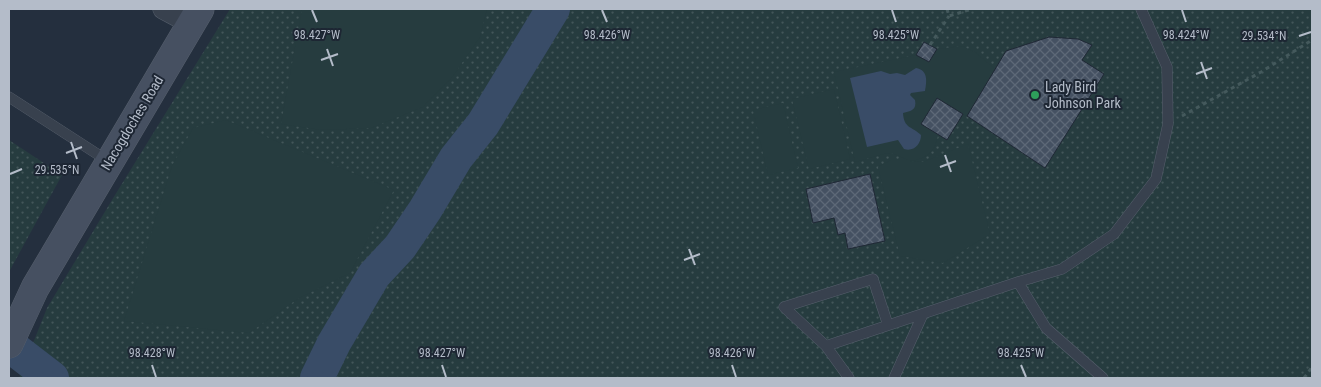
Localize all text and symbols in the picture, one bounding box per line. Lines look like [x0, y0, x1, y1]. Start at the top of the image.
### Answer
text: 98.427°W [294, 28, 340, 42]
text: 98.426°W [584, 28, 630, 42]
text: 98.425°W [873, 28, 919, 42]
text: 98.424°W [1163, 28, 1209, 42]
text: 29.534°N [1242, 29, 1286, 43]
street label: Nacogdoches Road [98, 73, 166, 173]
place label: Lady Bird Johnson Park [1045, 79, 1121, 111]
marker: Lady Bird Johnson Park [1029, 89, 1041, 101]
text: 29.535°N [35, 163, 79, 177]
text: 98.428°W [129, 346, 175, 360]
text: 98.427°W [419, 346, 465, 360]
text: 98.426°W [709, 346, 755, 360]
text: 98.425°W [998, 346, 1044, 360]

